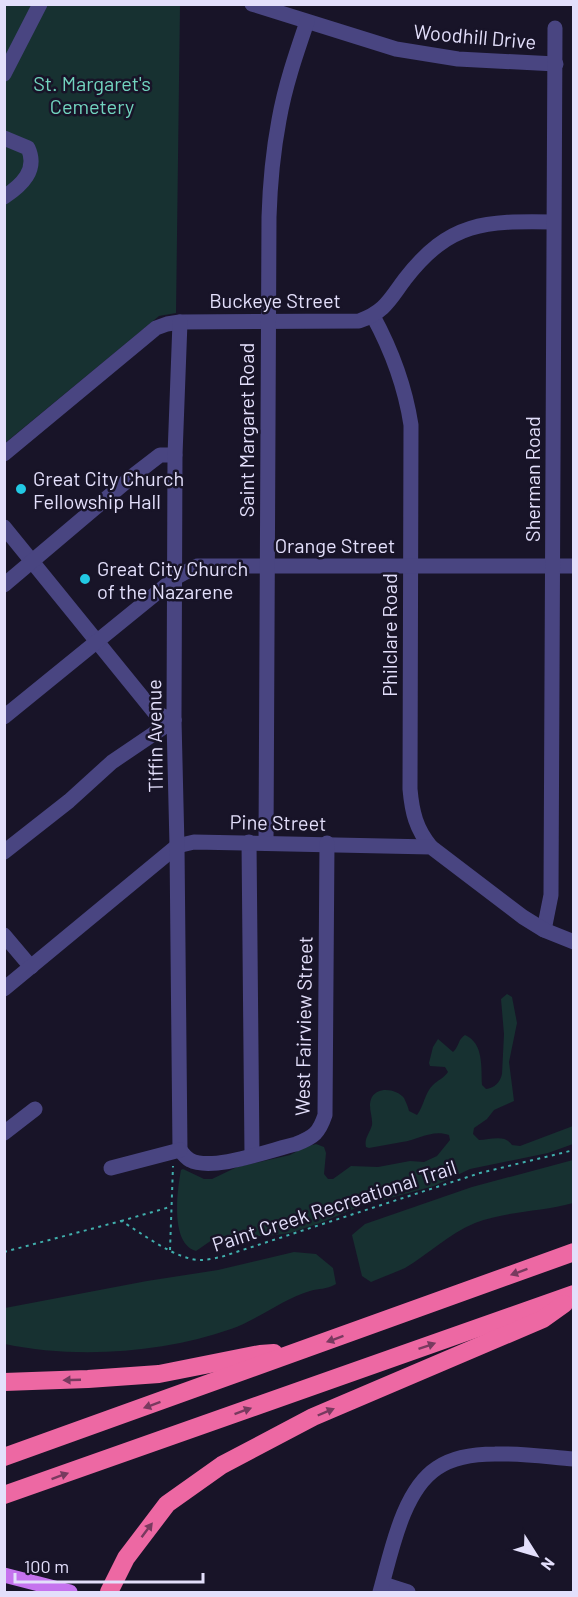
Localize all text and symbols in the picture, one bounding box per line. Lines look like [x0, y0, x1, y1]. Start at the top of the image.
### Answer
street label: Woodhill Drive [413, 19, 537, 53]
park label: St. Margaret's Cemetery [33, 71, 151, 118]
street label: Buckeye Street [209, 288, 341, 312]
street label: Saint Margaret Road [234, 343, 258, 517]
street label: Sherman Road [520, 416, 544, 542]
place label: Great City Church Fellowship Hall [33, 466, 184, 513]
marker: Great City Church Fellowship Hall [14, 482, 28, 496]
street label: Orange Street [275, 533, 395, 557]
place label: Great City Church of the Nazarene [97, 556, 248, 603]
marker: Great City Church of the Nazarene [78, 572, 92, 586]
street label: Philclare Road [377, 573, 401, 697]
street label: Tiffin Avenue [141, 679, 167, 793]
street label: Pine Street [229, 809, 327, 835]
street label: West Fairview Street [289, 936, 317, 1116]
street label: Paint Creek Recreational Trail [209, 1154, 459, 1256]
one-way arrow [509, 1267, 527, 1277]
one-way arrow [326, 1334, 344, 1344]
one-way arrow [418, 1340, 436, 1350]
one-way arrow [63, 1375, 82, 1385]
one-way arrow [143, 1400, 161, 1410]
one-way arrow [234, 1405, 252, 1415]
one-way arrow [317, 1407, 335, 1417]
one-way arrow [51, 1470, 69, 1480]
one-way arrow [141, 1522, 153, 1537]
north arrow [506, 1525, 566, 1585]
scale bar [15, 1546, 202, 1584]
text: N [538, 1554, 559, 1574]
text: 100 m [24, 1555, 69, 1577]

